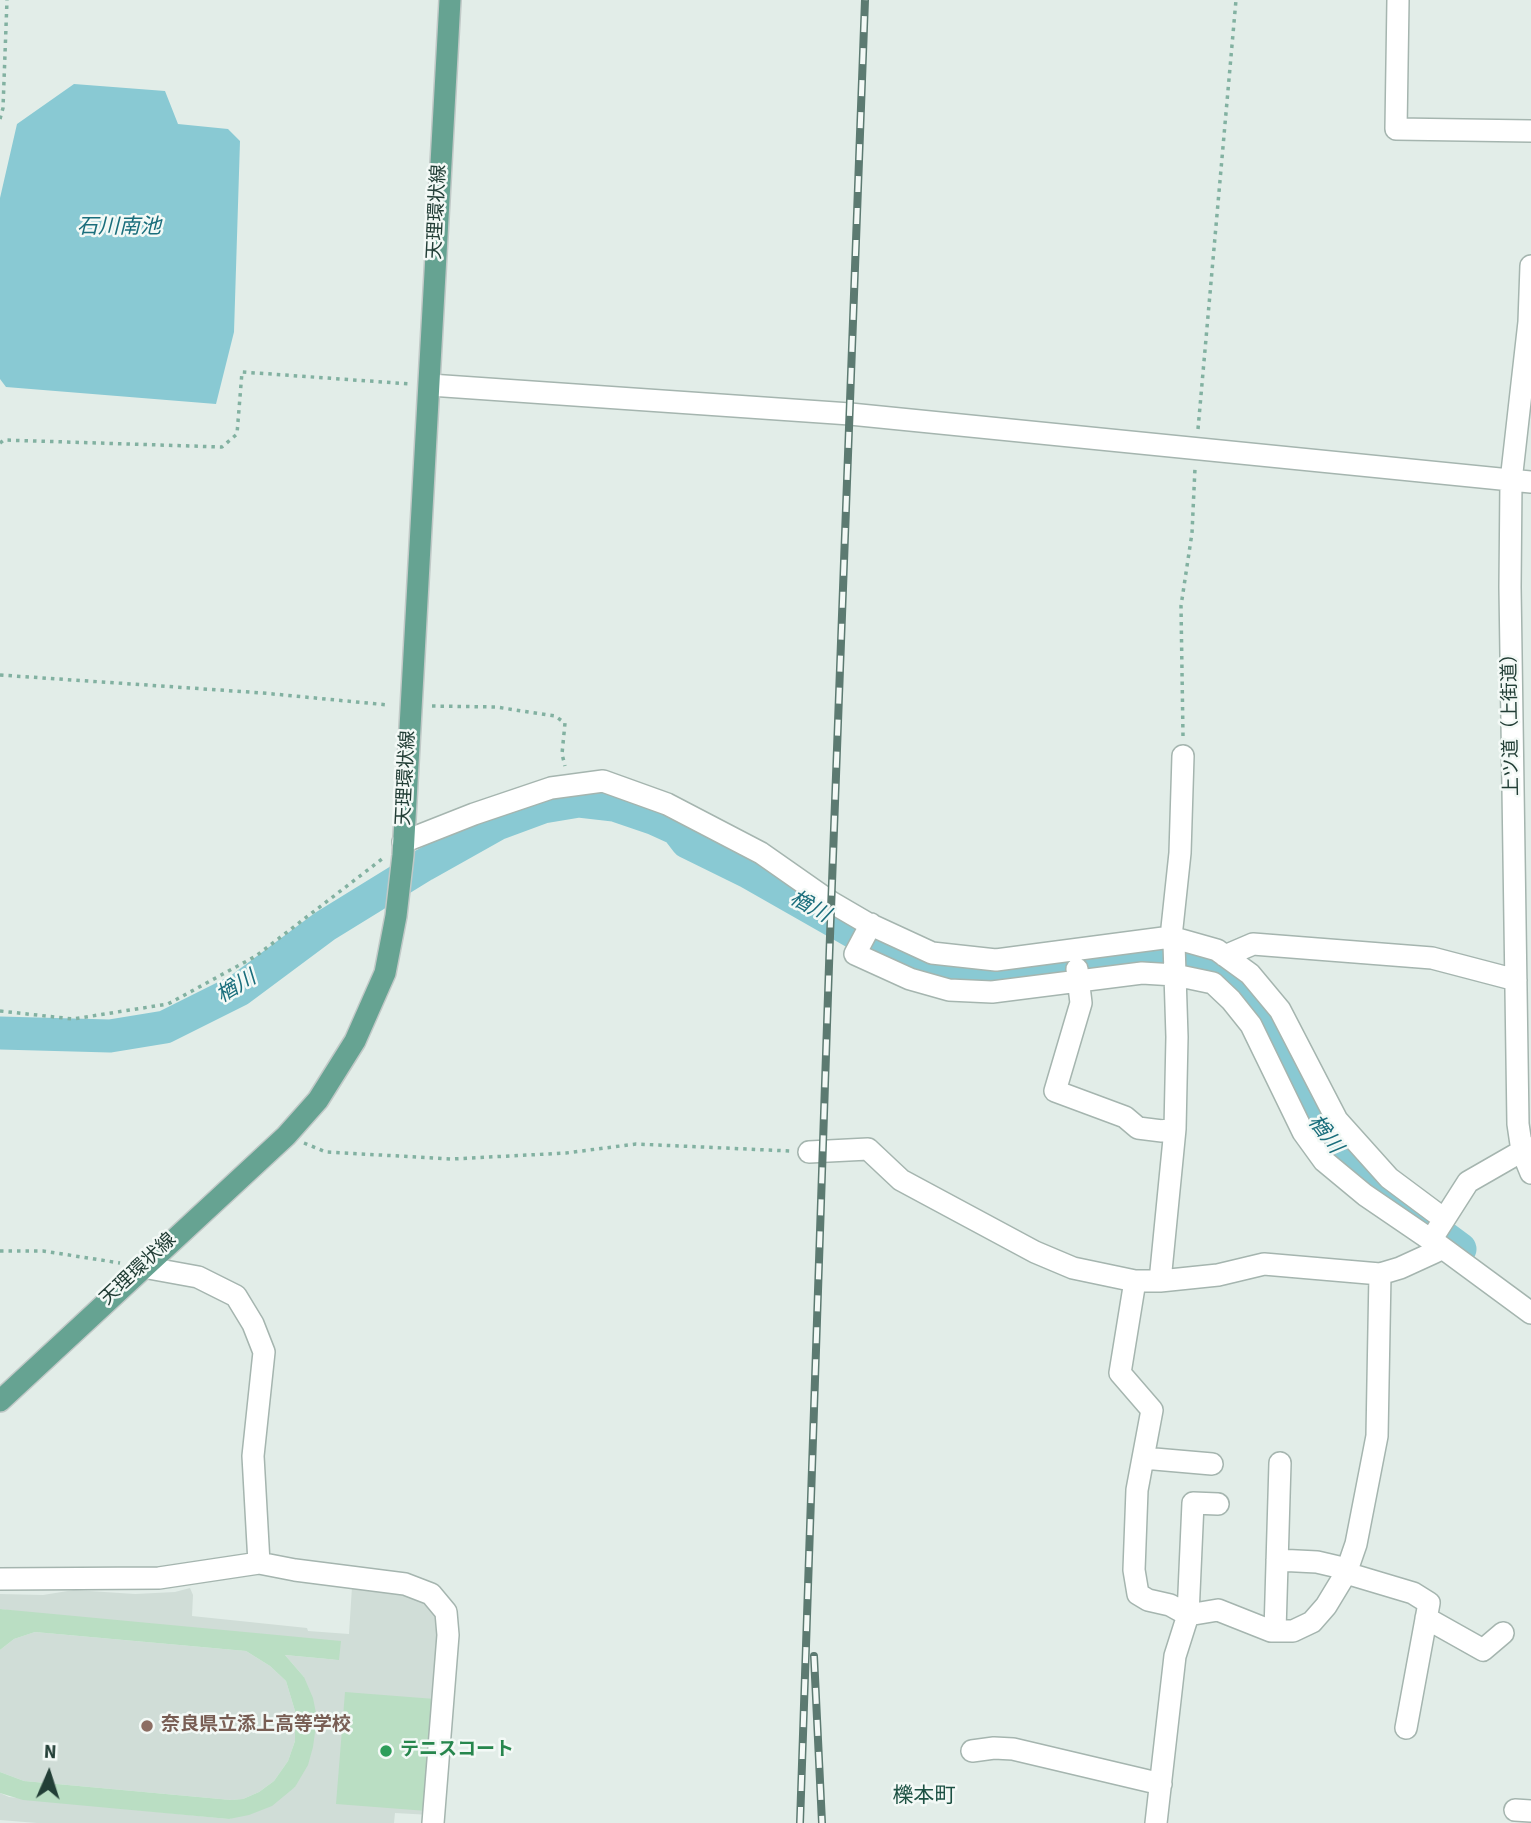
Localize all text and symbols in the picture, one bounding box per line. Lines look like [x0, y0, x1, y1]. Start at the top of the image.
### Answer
street label: 天理環状線 [424, 164, 452, 260]
water label: 石川南池 [77, 215, 161, 241]
street label: 上ツ道（上街道） [1499, 644, 1525, 796]
street label: 天理環状線 [393, 730, 421, 826]
water label: 楢川 [785, 887, 833, 929]
water label: 楢川 [213, 966, 261, 1010]
water label: 楢川 [1301, 1111, 1347, 1159]
street label: 天理環状線 [96, 1229, 182, 1311]
place label: 奈良県立添上高等学校 [161, 1715, 351, 1737]
marker: 奈良県立添上高等学校 [139, 1718, 155, 1734]
north arrow [14, 1739, 84, 1809]
text: N [43, 1739, 57, 1766]
place label: テニスコート [400, 1740, 514, 1762]
marker: テニスコート [378, 1743, 394, 1759]
district label: 櫟本町 [893, 1784, 955, 1810]

